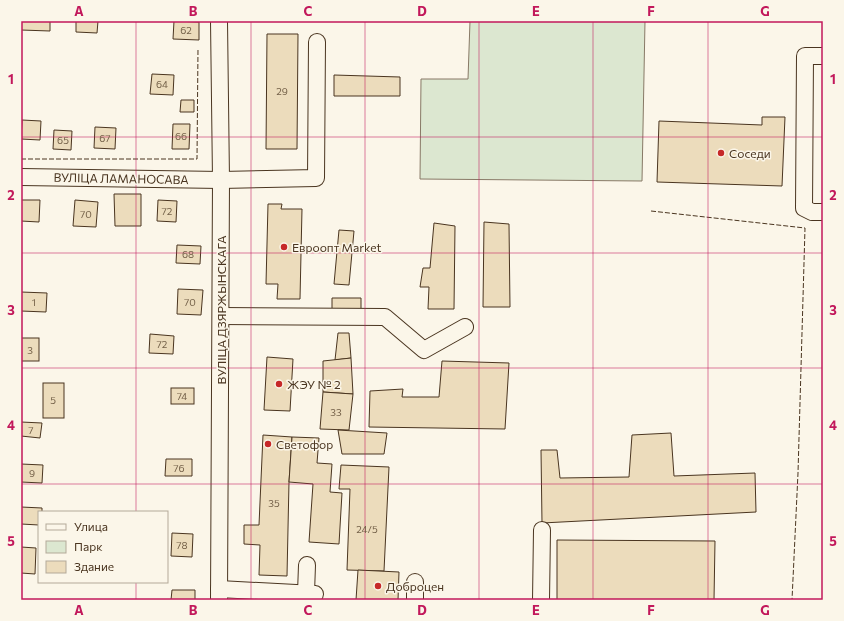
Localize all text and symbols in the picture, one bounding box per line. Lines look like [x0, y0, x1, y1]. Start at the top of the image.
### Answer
text: A [74, 3, 84, 19]
text: B [189, 3, 198, 19]
text: C [304, 3, 313, 19]
text: D [417, 3, 427, 19]
text: E [532, 3, 540, 19]
text: F [647, 3, 655, 19]
text: G [760, 3, 770, 19]
house number: 62 [180, 24, 192, 36]
text: 1 [8, 71, 14, 87]
text: 1 [830, 71, 836, 87]
house number: 64 [156, 78, 168, 90]
house number: 29 [276, 85, 288, 97]
house number: 66 [175, 130, 187, 142]
house number: 67 [99, 132, 111, 144]
house number: 65 [57, 134, 69, 146]
place label: Соседи [729, 146, 771, 160]
marker: Соседи [716, 148, 726, 158]
street label: ВУЛІЦА ЛАМАНОСАВА [53, 170, 189, 186]
text: 2 [7, 187, 15, 203]
text: 2 [829, 187, 837, 203]
house number: 72 [162, 205, 173, 217]
house number: 70 [80, 208, 92, 220]
street label: ВУЛІЦА ДЗЯРЖЫНСКАГА [214, 236, 228, 384]
place label: Евроопт Market [292, 240, 382, 254]
marker: Евроопт Market [279, 242, 289, 252]
house number: 68 [182, 248, 194, 260]
house number: 1 [32, 296, 36, 308]
house number: 70 [184, 296, 196, 308]
text: 3 [7, 302, 15, 318]
text: 3 [829, 302, 837, 318]
house number: 72 [157, 338, 168, 350]
house number: 3 [27, 344, 33, 356]
place label: ЖЭУ № 2 [287, 377, 341, 391]
marker: ЖЭУ № 2 [274, 379, 284, 389]
house number: 74 [177, 390, 187, 402]
house number: 5 [50, 394, 56, 406]
house number: 33 [330, 406, 342, 418]
text: 4 [7, 417, 15, 433]
text: 4 [829, 417, 837, 433]
house number: 7 [28, 424, 34, 436]
place label: Светофор [276, 437, 333, 451]
marker: Светофор [263, 439, 273, 449]
house number: 76 [173, 462, 185, 474]
house number: 9 [29, 467, 35, 479]
house number: 35 [268, 497, 280, 509]
legend [38, 511, 168, 583]
text: Улица [74, 519, 108, 533]
house number: 24/5 [356, 523, 378, 535]
text: 5 [7, 533, 15, 549]
text: 5 [829, 533, 837, 549]
text: Парк [74, 539, 103, 553]
house number: 78 [176, 539, 188, 551]
text: Здание [74, 559, 114, 573]
place label: Доброцен [386, 579, 444, 593]
marker: Доброцен [373, 581, 383, 591]
text: A [74, 602, 84, 618]
text: B [189, 602, 198, 618]
text: C [304, 602, 313, 618]
text: D [417, 602, 427, 618]
text: E [532, 602, 540, 618]
text: F [647, 602, 655, 618]
text: G [760, 602, 770, 618]

